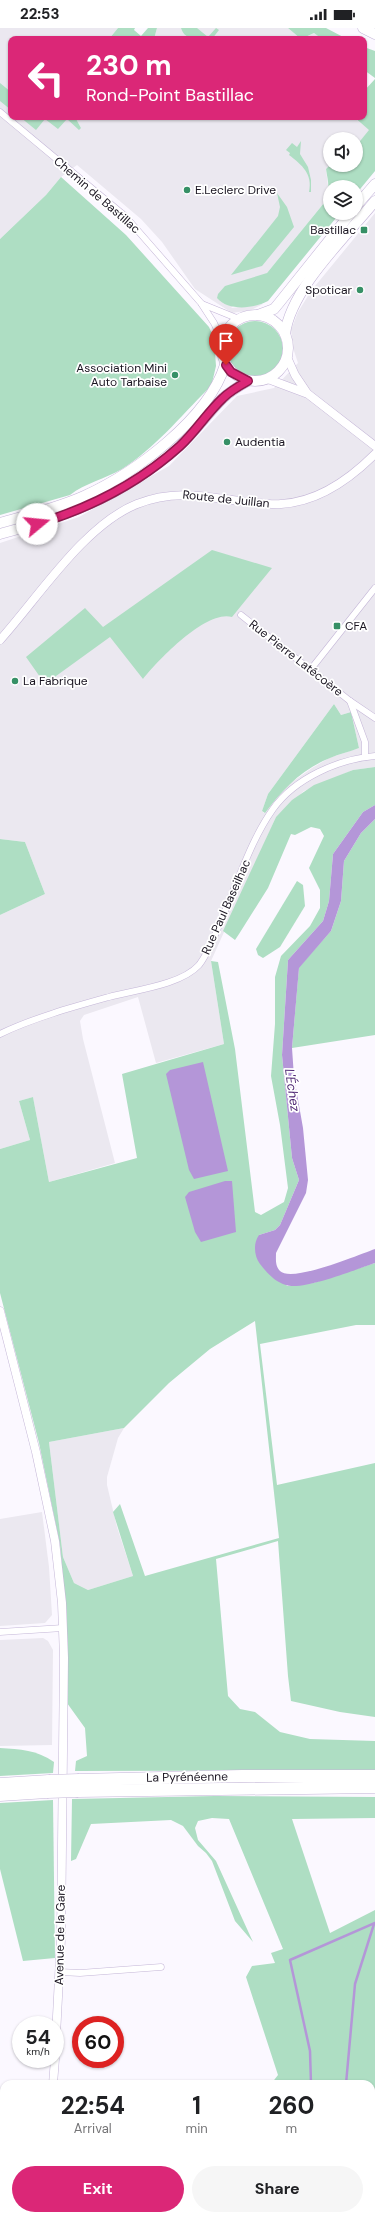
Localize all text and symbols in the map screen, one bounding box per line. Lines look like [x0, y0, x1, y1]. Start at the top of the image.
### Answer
text: 22:53 [20, 4, 60, 24]
text: 230 m [86, 47, 172, 84]
icon: left [20, 52, 72, 104]
text: Rond-Point Bastillac [86, 83, 254, 107]
map controls [323, 132, 363, 220]
button: sound [323, 132, 363, 172]
street label: Chemin de Bastillac [50, 153, 144, 237]
button: layers [323, 180, 363, 220]
place label: E.Leclerc Drive [195, 182, 276, 198]
marker: E.Leclerc Drive [182, 185, 192, 195]
place label: Bastillac [310, 222, 356, 238]
marker: Bastillac [359, 225, 369, 235]
place label: Spoticar [305, 282, 353, 298]
marker: Spoticar [355, 285, 365, 295]
pin [209, 324, 243, 365]
icon: arrive [215, 330, 237, 352]
place label: Association Mini Auto Tarbaise [76, 360, 167, 390]
marker: Association Mini Auto Tarbaise [170, 370, 180, 380]
place label: Audentia [235, 434, 285, 450]
marker: Audentia [222, 437, 232, 447]
street label: Route de Juillan [182, 486, 270, 512]
position arrow [16, 503, 58, 545]
street label: Rue Pierre Latécoère [246, 616, 346, 700]
place label: CFA [345, 618, 367, 634]
marker: CFA [332, 621, 342, 631]
place label: La Fabrique [23, 673, 88, 689]
marker: La Fabrique [10, 676, 20, 686]
street label: Rue Paul Baseilhac [198, 857, 254, 957]
water label: L'Échez [281, 1067, 305, 1114]
street label: La Pyrénéenne [146, 1768, 228, 1786]
street label: Avenue de la Gare [51, 1884, 69, 1985]
speed limit sign: 60 [72, 2016, 124, 2068]
text: 54 [25, 2024, 51, 2050]
text: km/h [26, 2045, 50, 2058]
text: 22:54 [61, 2090, 125, 2121]
text: 1 [192, 2090, 201, 2121]
text: 260 [268, 2090, 314, 2121]
text: Arrival [74, 2120, 112, 2137]
text: min [186, 2120, 208, 2137]
text: m [286, 2120, 297, 2137]
button: Exit [12, 2166, 184, 2212]
button: Share [192, 2166, 363, 2212]

